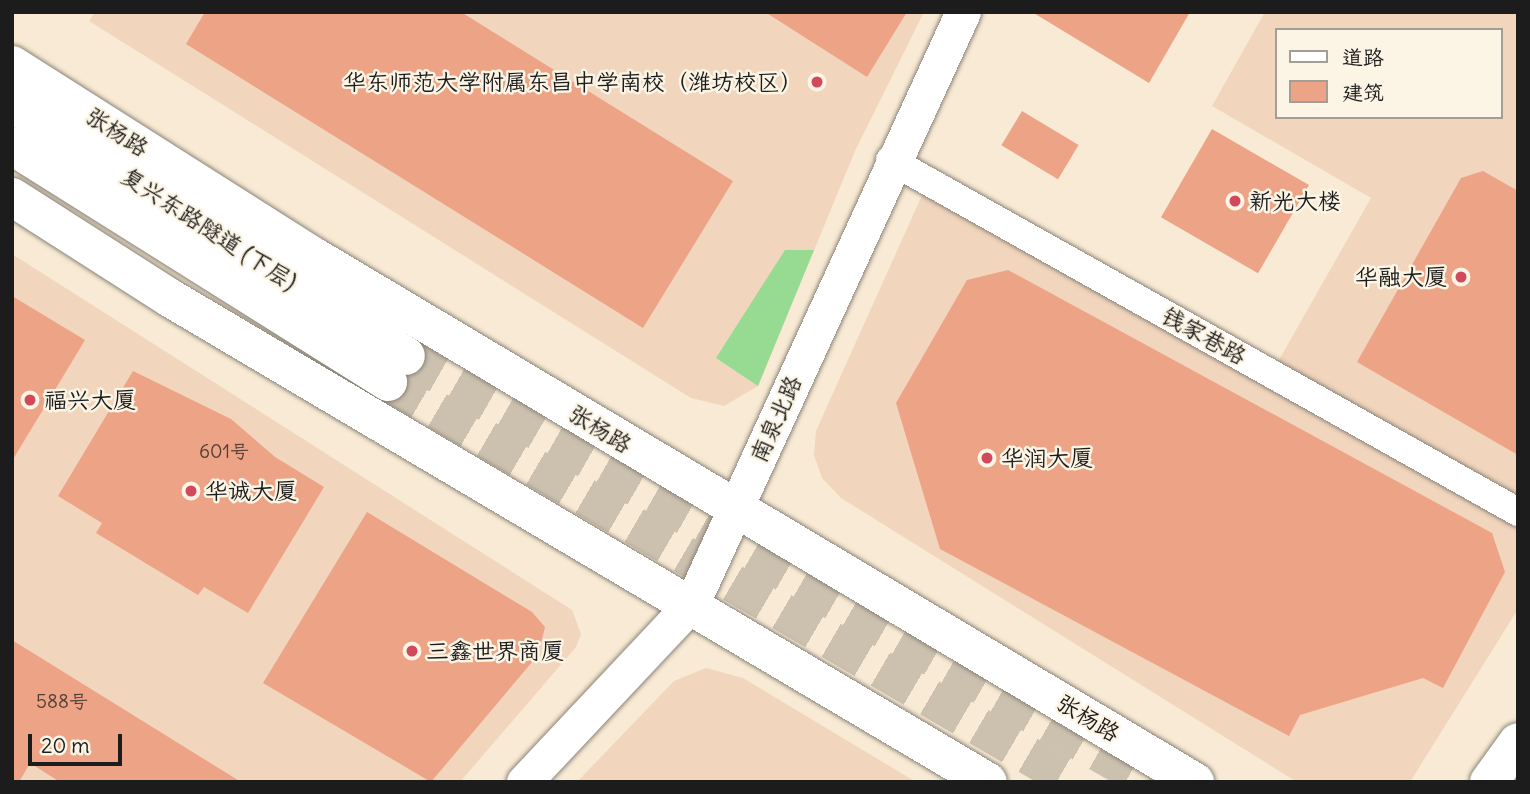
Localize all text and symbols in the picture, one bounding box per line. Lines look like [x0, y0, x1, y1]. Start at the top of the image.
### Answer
legend [1274, 28, 1502, 119]
text: 道路 [1342, 44, 1384, 71]
place label: 华东师范大学附属东昌中学南校（潍坊校区） [343, 68, 803, 96]
marker: 华东师范大学附属东昌中学南校（潍坊校区） [809, 74, 825, 90]
text: 建筑 [1342, 79, 1384, 106]
street label: 张杨路 [81, 102, 153, 162]
street label: 复兴东路隧道 (下层) [116, 162, 302, 296]
place label: 新光大楼 [1249, 187, 1341, 215]
marker: 新光大楼 [1227, 193, 1243, 209]
place label: 华融大厦 [1355, 263, 1447, 291]
marker: 华融大厦 [1453, 269, 1469, 285]
street label: 钱家巷路 [1157, 302, 1251, 370]
street label: 南泉北路 [745, 371, 807, 467]
place label: 福兴大厦 [44, 386, 136, 414]
marker: 福兴大厦 [22, 392, 38, 408]
street label: 张杨路 [563, 399, 637, 459]
house number: 601号 [199, 441, 249, 463]
place label: 华润大厦 [1001, 444, 1093, 472]
marker: 华润大厦 [979, 450, 995, 466]
place label: 华诚大厦 [205, 477, 297, 505]
marker: 华诚大厦 [183, 483, 199, 499]
place label: 三鑫世界商厦 [426, 637, 564, 665]
marker: 三鑫世界商厦 [404, 643, 420, 659]
street label: 张杨路 [1051, 688, 1125, 748]
house number: 588号 [36, 691, 88, 713]
scale bar [32, 720, 126, 764]
text: 20 m [41, 732, 90, 759]

